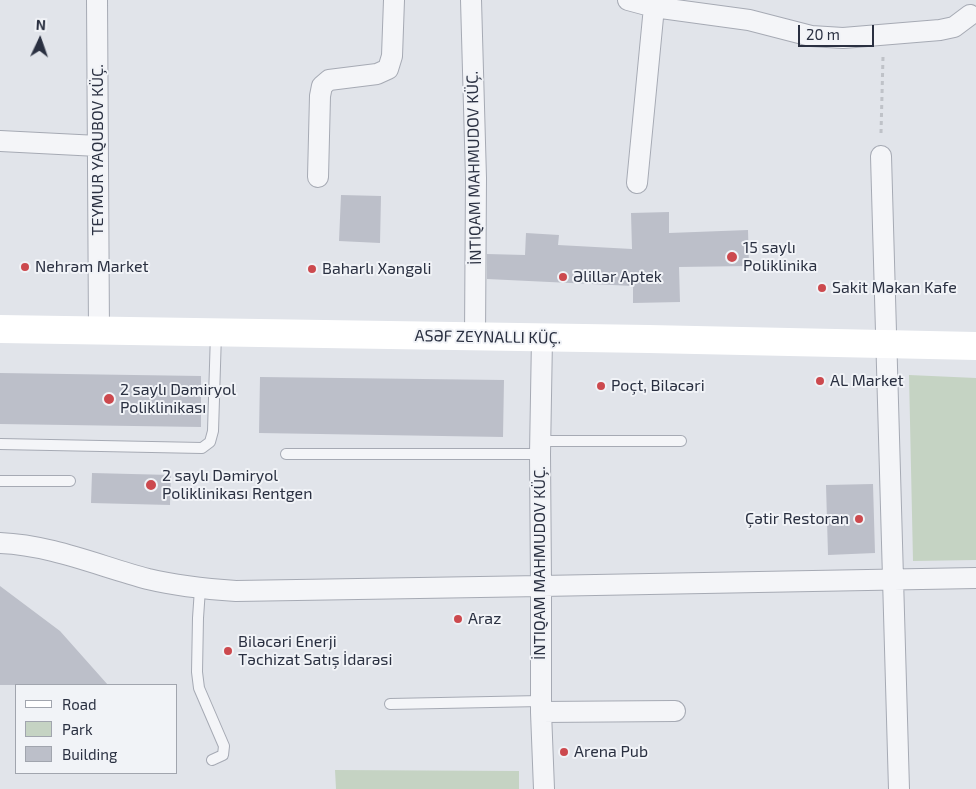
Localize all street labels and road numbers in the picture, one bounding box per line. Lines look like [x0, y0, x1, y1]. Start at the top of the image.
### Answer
street label: TEYMUR YAQUBOV KÜÇ. [88, 64, 108, 236]
street label: İNTIQAM MAHMUDOV KÜÇ. [463, 71, 485, 265]
street label: ASƏF ZEYNALLI KÜÇ. [414, 326, 562, 348]
street label: İNTIQAM MAHMUDOV KÜÇ. [530, 466, 550, 660]

